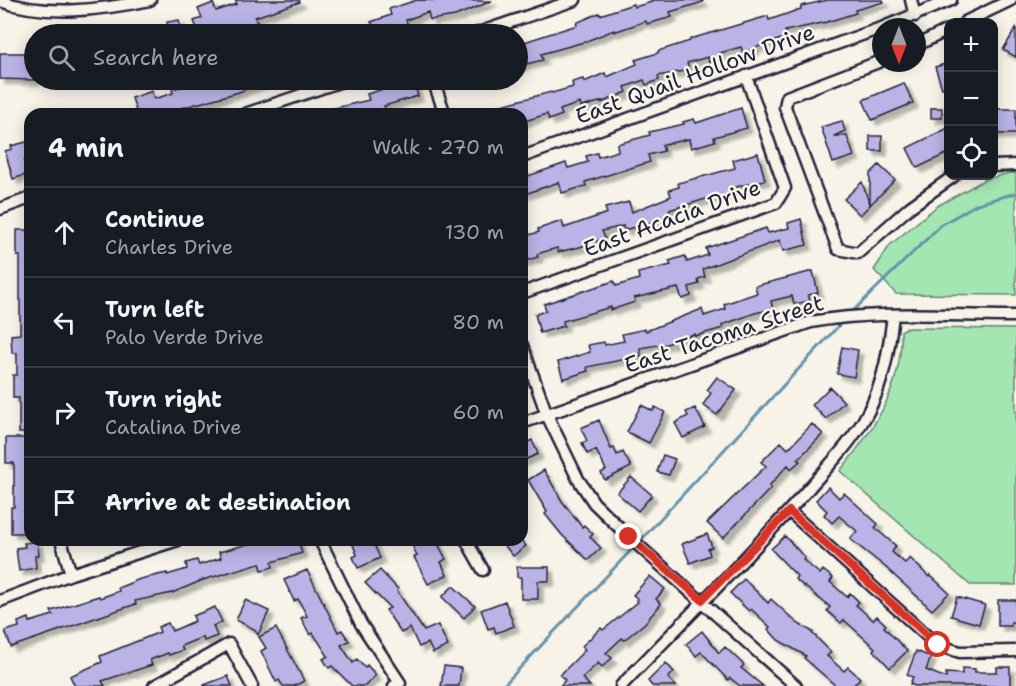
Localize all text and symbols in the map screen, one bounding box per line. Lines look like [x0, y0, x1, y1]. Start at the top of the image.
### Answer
street label: East Quail Hollow Drive [571, 17, 819, 131]
north arrow [872, 18, 926, 72]
map controls [944, 18, 998, 180]
button: + [944, 18, 998, 72]
search box [24, 24, 528, 90]
icon: search [45, 41, 78, 74]
text: Search here [93, 43, 219, 72]
button: − [944, 72, 998, 126]
button: locate [944, 126, 998, 180]
text: 4 min [48, 130, 124, 165]
text: Walk · 270 m [372, 134, 504, 160]
street label: East Acacia Drive [579, 173, 765, 263]
text: Continue [105, 205, 205, 234]
icon: ahead [48, 216, 81, 249]
text: 130 m [445, 219, 504, 245]
text: Charles Drive [105, 234, 233, 260]
street label: East Tacoma Street [621, 288, 827, 380]
text: Turn left [105, 295, 204, 324]
icon: left [48, 306, 81, 339]
text: 80 m [452, 309, 504, 335]
text: Palo Verde Drive [105, 324, 264, 350]
text: Turn right [105, 385, 222, 414]
icon: right [48, 396, 81, 429]
text: 60 m [452, 399, 504, 425]
text: Catalina Drive [105, 414, 242, 440]
icon: arrive [48, 486, 81, 519]
text: Arrive at destination [105, 488, 351, 517]
route end [615, 523, 641, 549]
route start [924, 631, 950, 657]

